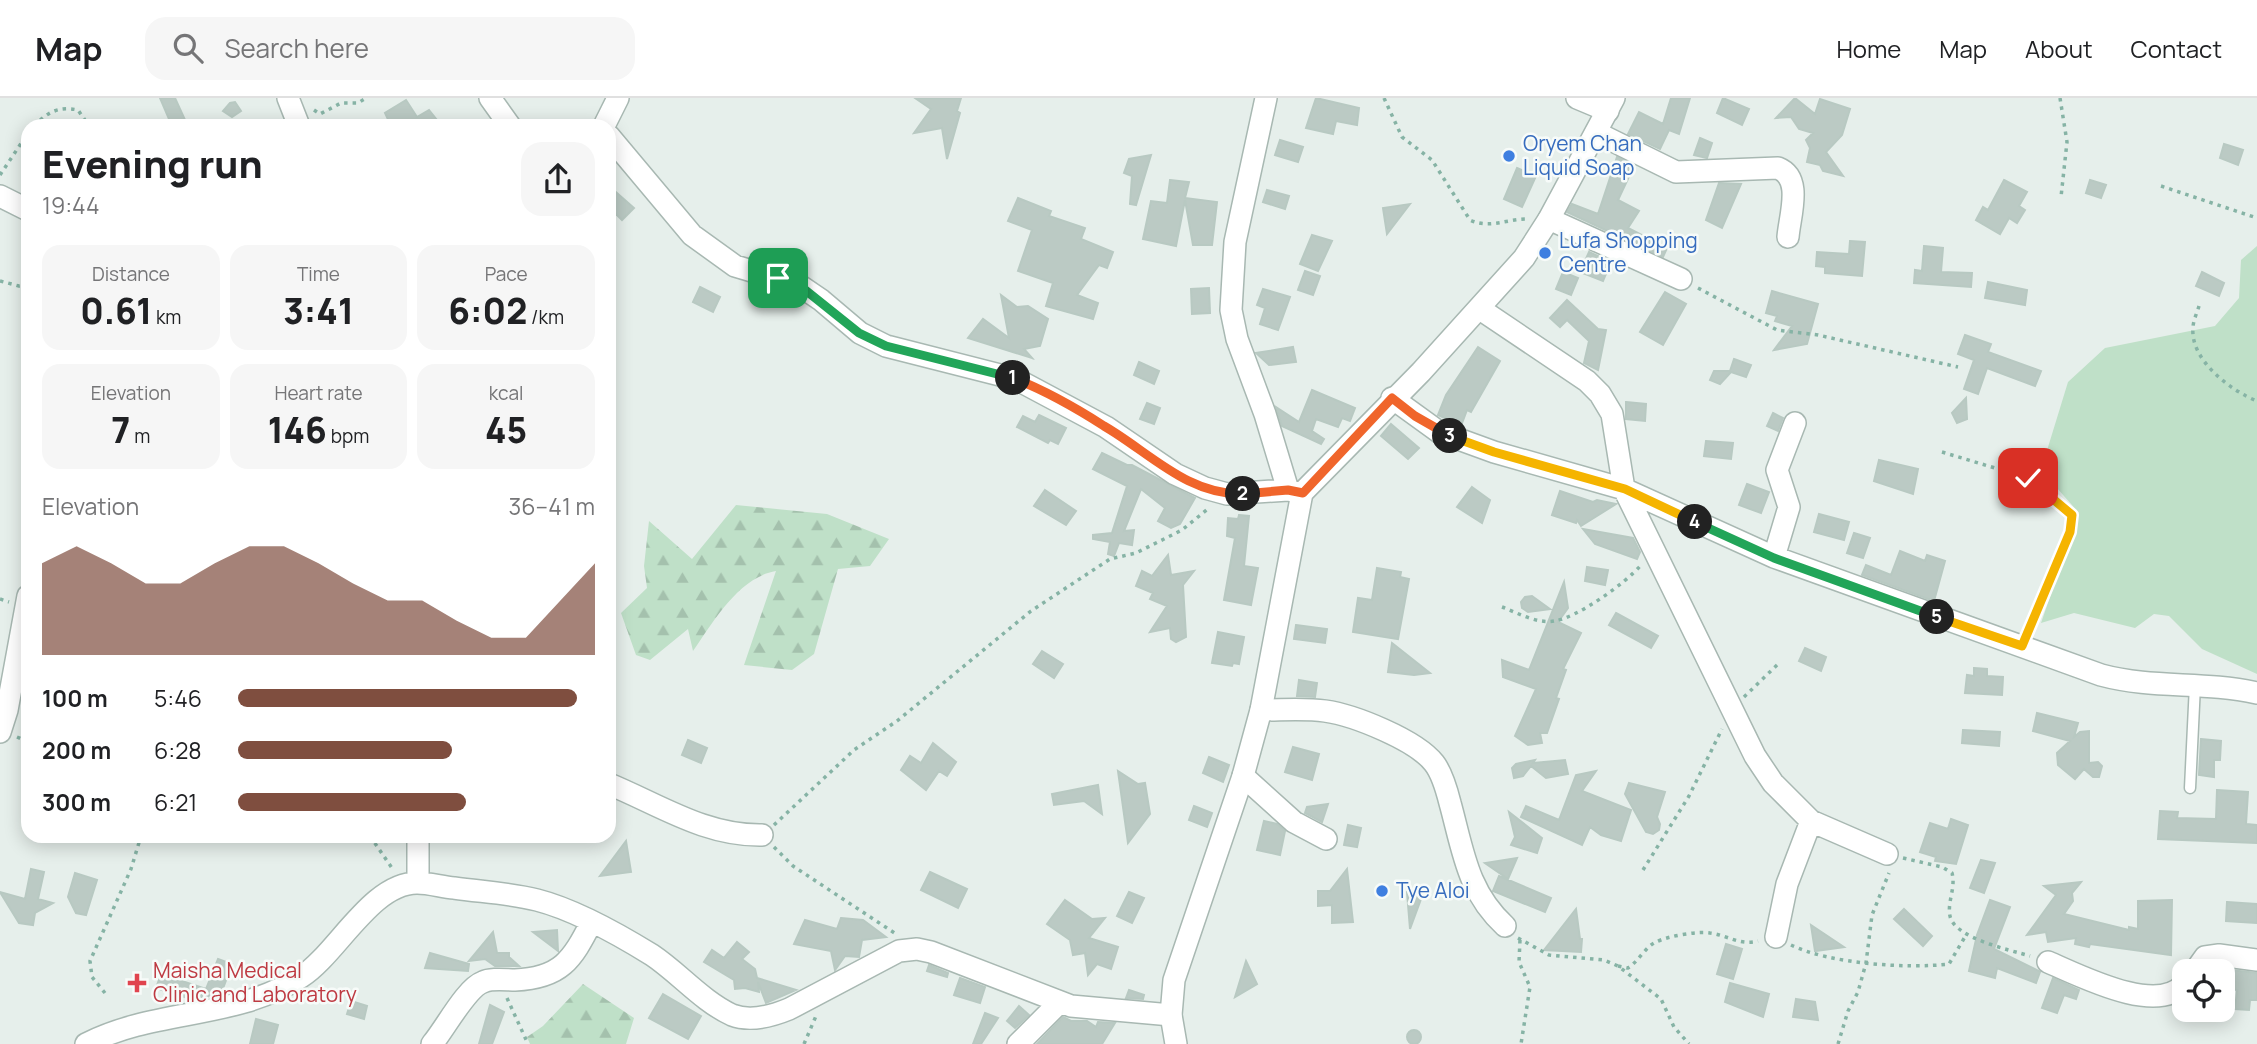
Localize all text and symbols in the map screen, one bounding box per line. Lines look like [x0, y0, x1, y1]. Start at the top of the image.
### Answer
search box [145, 17, 635, 80]
text: Map [35, 26, 103, 71]
icon: search [169, 29, 207, 67]
text: Search here [225, 30, 369, 66]
text: Home [1836, 32, 1901, 65]
text: Map [1939, 32, 1987, 65]
text: About [2025, 32, 2093, 65]
text: Contact [2131, 32, 2222, 65]
place label: Oryem Chan Liquid Soap [1523, 129, 1642, 181]
text: Evening run [42, 137, 263, 189]
button: share [521, 142, 595, 216]
marker: Oryem Chan Liquid Soap [1501, 148, 1517, 164]
text: 19:44 [42, 189, 99, 221]
place label: Lufa Shopping Centre [1559, 226, 1698, 278]
marker: Lufa Shopping Centre [1537, 245, 1553, 261]
pin [748, 248, 808, 308]
icon: arrive [759, 259, 797, 297]
text: Distance [92, 261, 170, 287]
text: Time [297, 261, 340, 287]
text: Pace [485, 261, 528, 287]
text: 0.61 [80, 287, 152, 335]
text: 3:41 [283, 287, 354, 335]
text: 6:02 [448, 287, 527, 335]
text: km [152, 304, 181, 330]
text: /km [527, 304, 564, 330]
pin: 1 [996, 360, 1030, 396]
text: 1 [1008, 364, 1017, 390]
text: Elevation [91, 380, 171, 406]
text: Heart rate [274, 380, 363, 406]
text: kcal [489, 380, 524, 406]
text: 7 [111, 406, 130, 454]
text: 146 [268, 406, 327, 454]
text: 45 [485, 406, 527, 454]
pin: 3 [1432, 418, 1468, 454]
text: 3 [1444, 422, 1455, 448]
text: m [130, 423, 150, 449]
text: bpm [327, 423, 369, 449]
pin [1998, 448, 2058, 508]
icon: check [2009, 459, 2047, 497]
pin: 2 [1226, 476, 1260, 512]
text: 2 [1237, 480, 1248, 506]
text: Elevation [42, 490, 139, 522]
text: 36–41 m [508, 490, 595, 522]
pin: 4 [1678, 504, 1712, 540]
text: 4 [1689, 508, 1700, 534]
pin: 5 [1920, 600, 1954, 634]
text: 5 [1931, 603, 1942, 629]
text: 100 m [42, 682, 108, 714]
text: 5:46 [154, 682, 202, 714]
text: 200 m [42, 734, 111, 766]
text: 6:28 [154, 734, 202, 766]
text: 300 m [42, 786, 111, 818]
text: 6:21 [154, 786, 197, 818]
place label: Tye Aloi [1396, 876, 1470, 904]
marker: Tye Aloi [1374, 883, 1390, 899]
place label: Maisha Medical Clinic and Laboratory [153, 956, 357, 1008]
map controls [2172, 959, 2235, 1022]
button: locate [2172, 959, 2235, 1022]
marker: Maisha Medical Clinic and Laboratory [127, 973, 147, 993]

